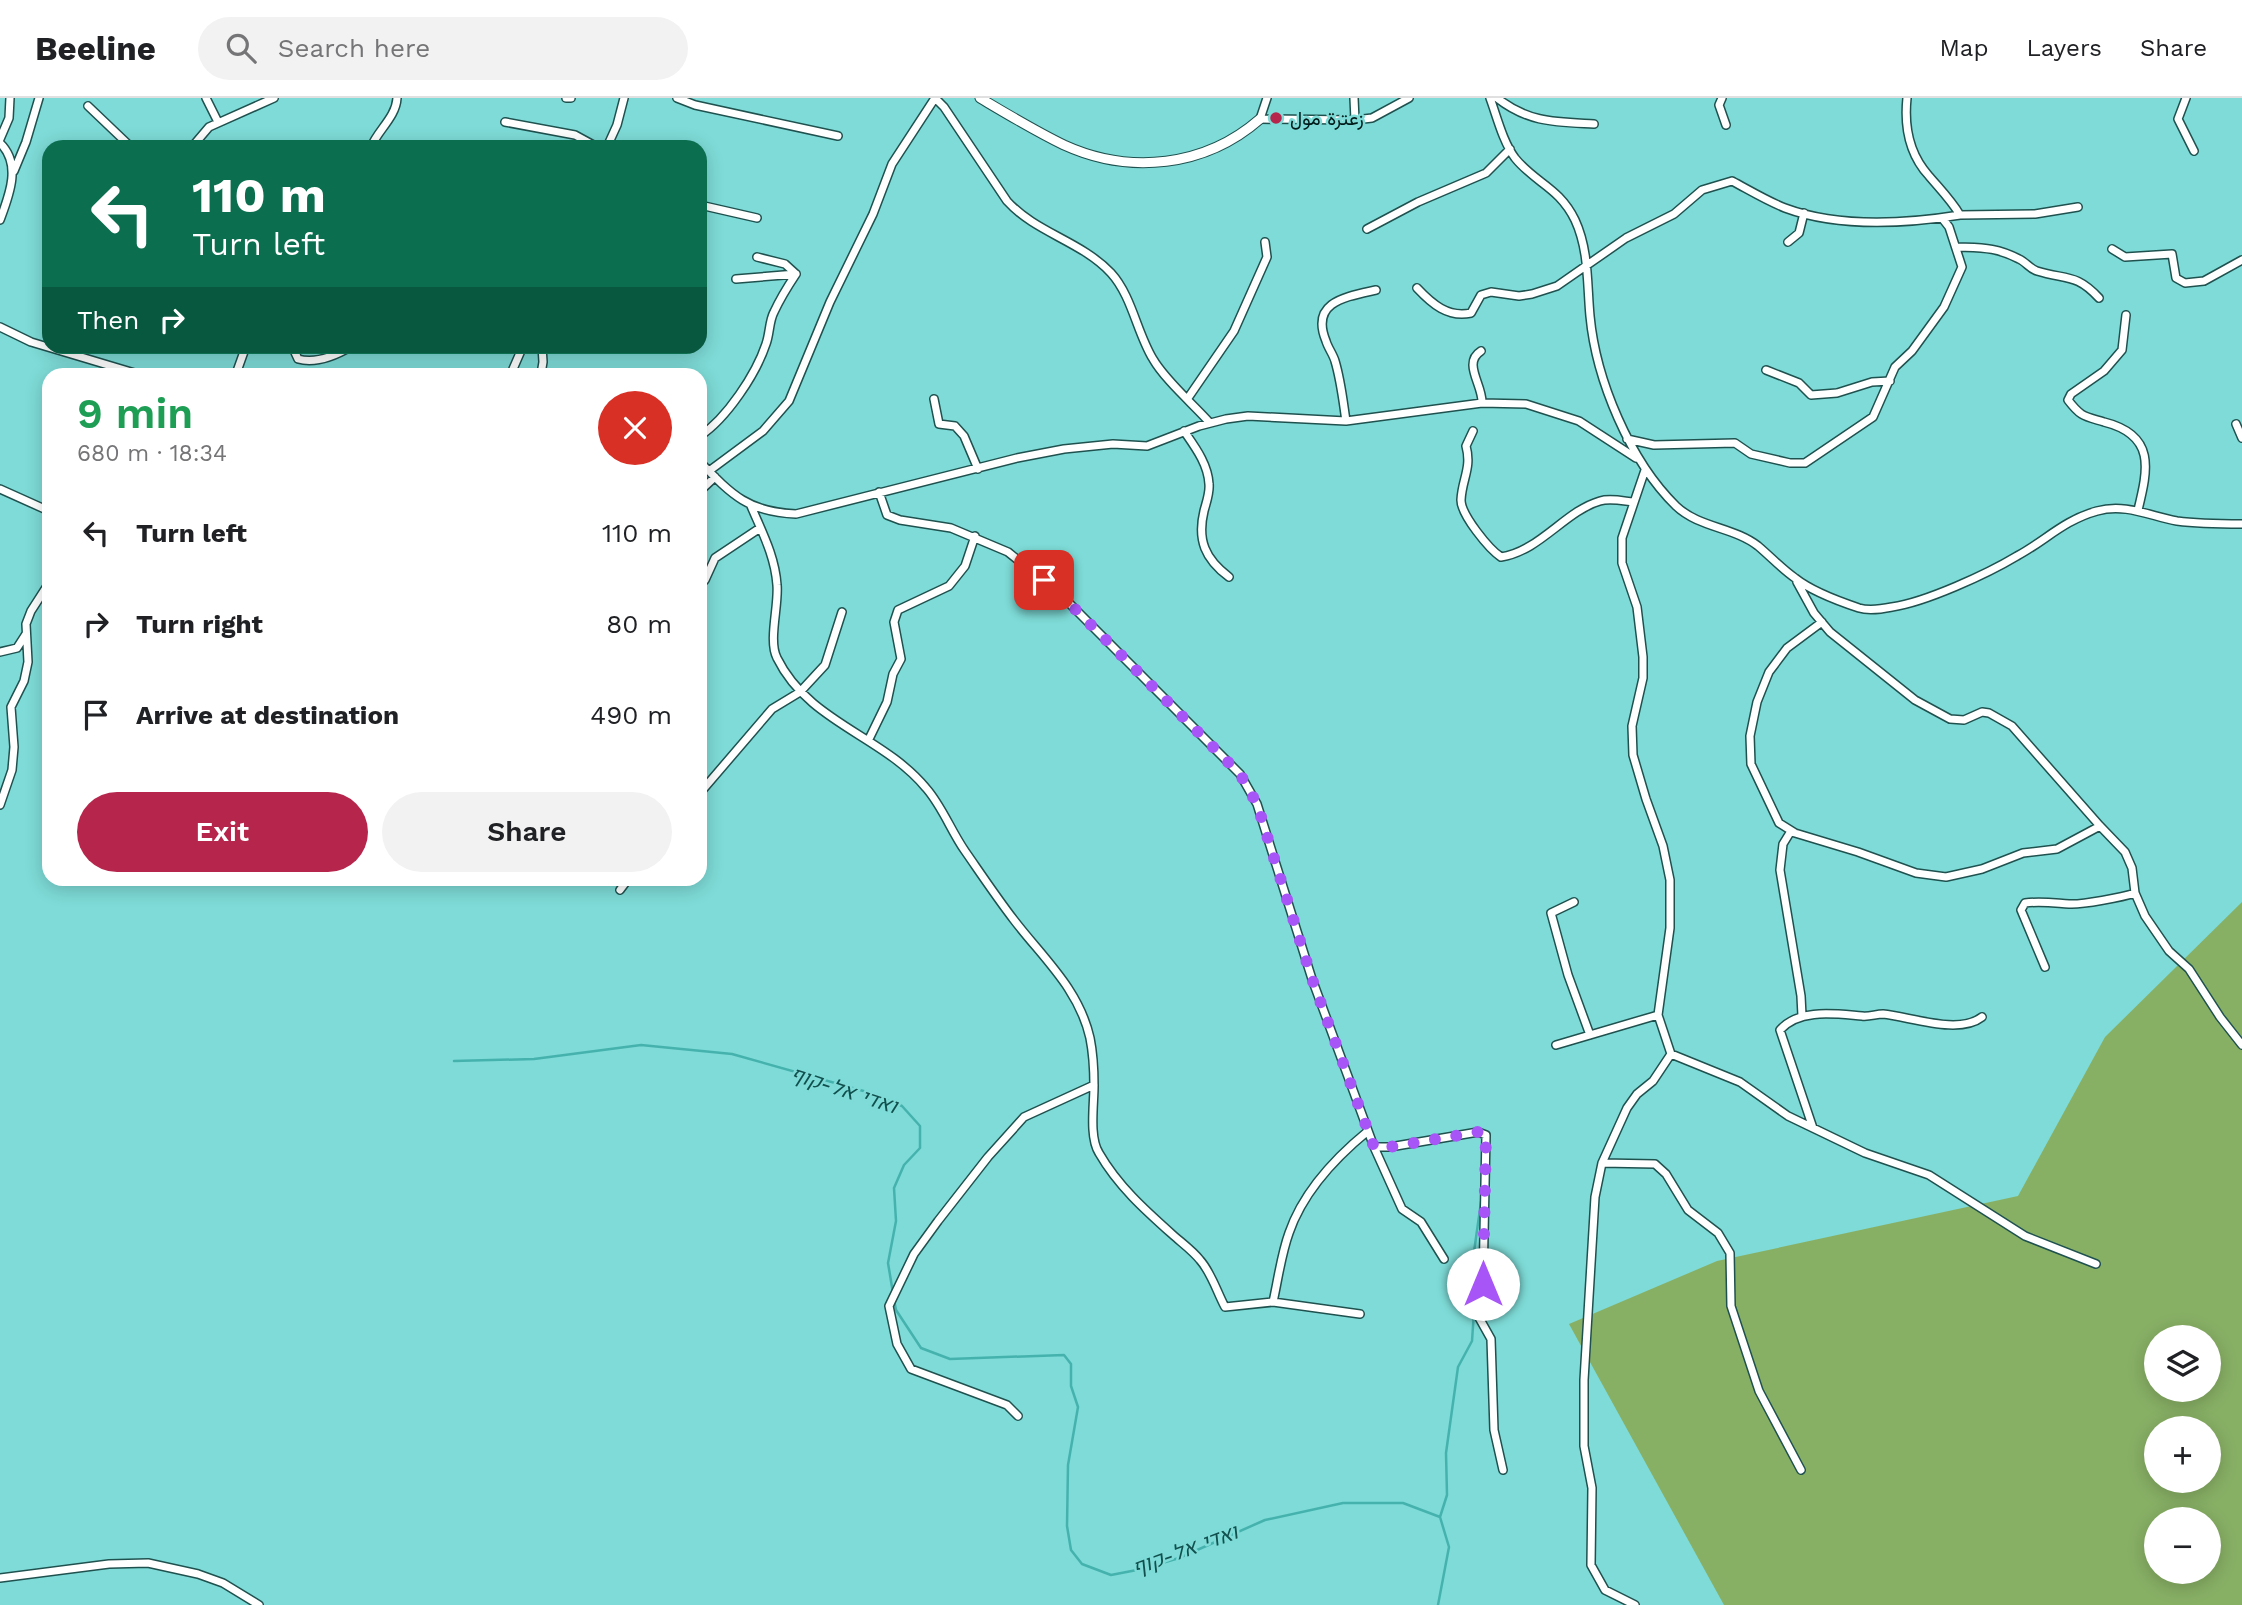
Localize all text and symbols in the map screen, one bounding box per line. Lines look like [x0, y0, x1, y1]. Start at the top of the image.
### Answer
search box [198, 17, 688, 80]
text: Beeline [35, 29, 156, 68]
icon: search [222, 29, 260, 67]
text: Search here [278, 33, 430, 63]
text: Map [1940, 34, 1988, 62]
text: Layers [2026, 34, 2102, 62]
text: Share [2140, 34, 2207, 62]
place label: زعترة مول [1290, 107, 1364, 130]
marker: زعترة مول [1268, 110, 1284, 126]
text: 110 m [192, 166, 326, 224]
icon: left [77, 168, 168, 259]
text: Turn left [192, 225, 325, 263]
icon: right [153, 301, 191, 339]
text: Then [77, 305, 139, 335]
text: 9 min [77, 389, 193, 438]
button: close [598, 391, 672, 465]
text: 680 m · 18:34 [77, 440, 227, 467]
icon: left [77, 514, 115, 552]
text: Turn left [136, 518, 247, 548]
text: 110 m [602, 518, 672, 548]
pin [1014, 550, 1074, 610]
icon: arrive [1025, 561, 1063, 599]
icon: right [77, 605, 115, 643]
text: Turn right [136, 609, 263, 639]
text: 80 m [606, 609, 672, 639]
icon: arrive [77, 696, 115, 734]
text: Arrive at destination [136, 700, 399, 730]
text: 490 m [590, 700, 672, 730]
button: Exit [77, 792, 368, 872]
button: Share [382, 792, 672, 872]
water label: ואדי אל-קוף [788, 1061, 902, 1119]
position arrow [1446, 1247, 1520, 1321]
map controls [2144, 1325, 2221, 1584]
button: layers [2144, 1325, 2221, 1402]
button: + [2144, 1416, 2221, 1493]
button: − [2144, 1507, 2221, 1584]
water label: ואדי אל-קוף [1129, 1518, 1243, 1580]

